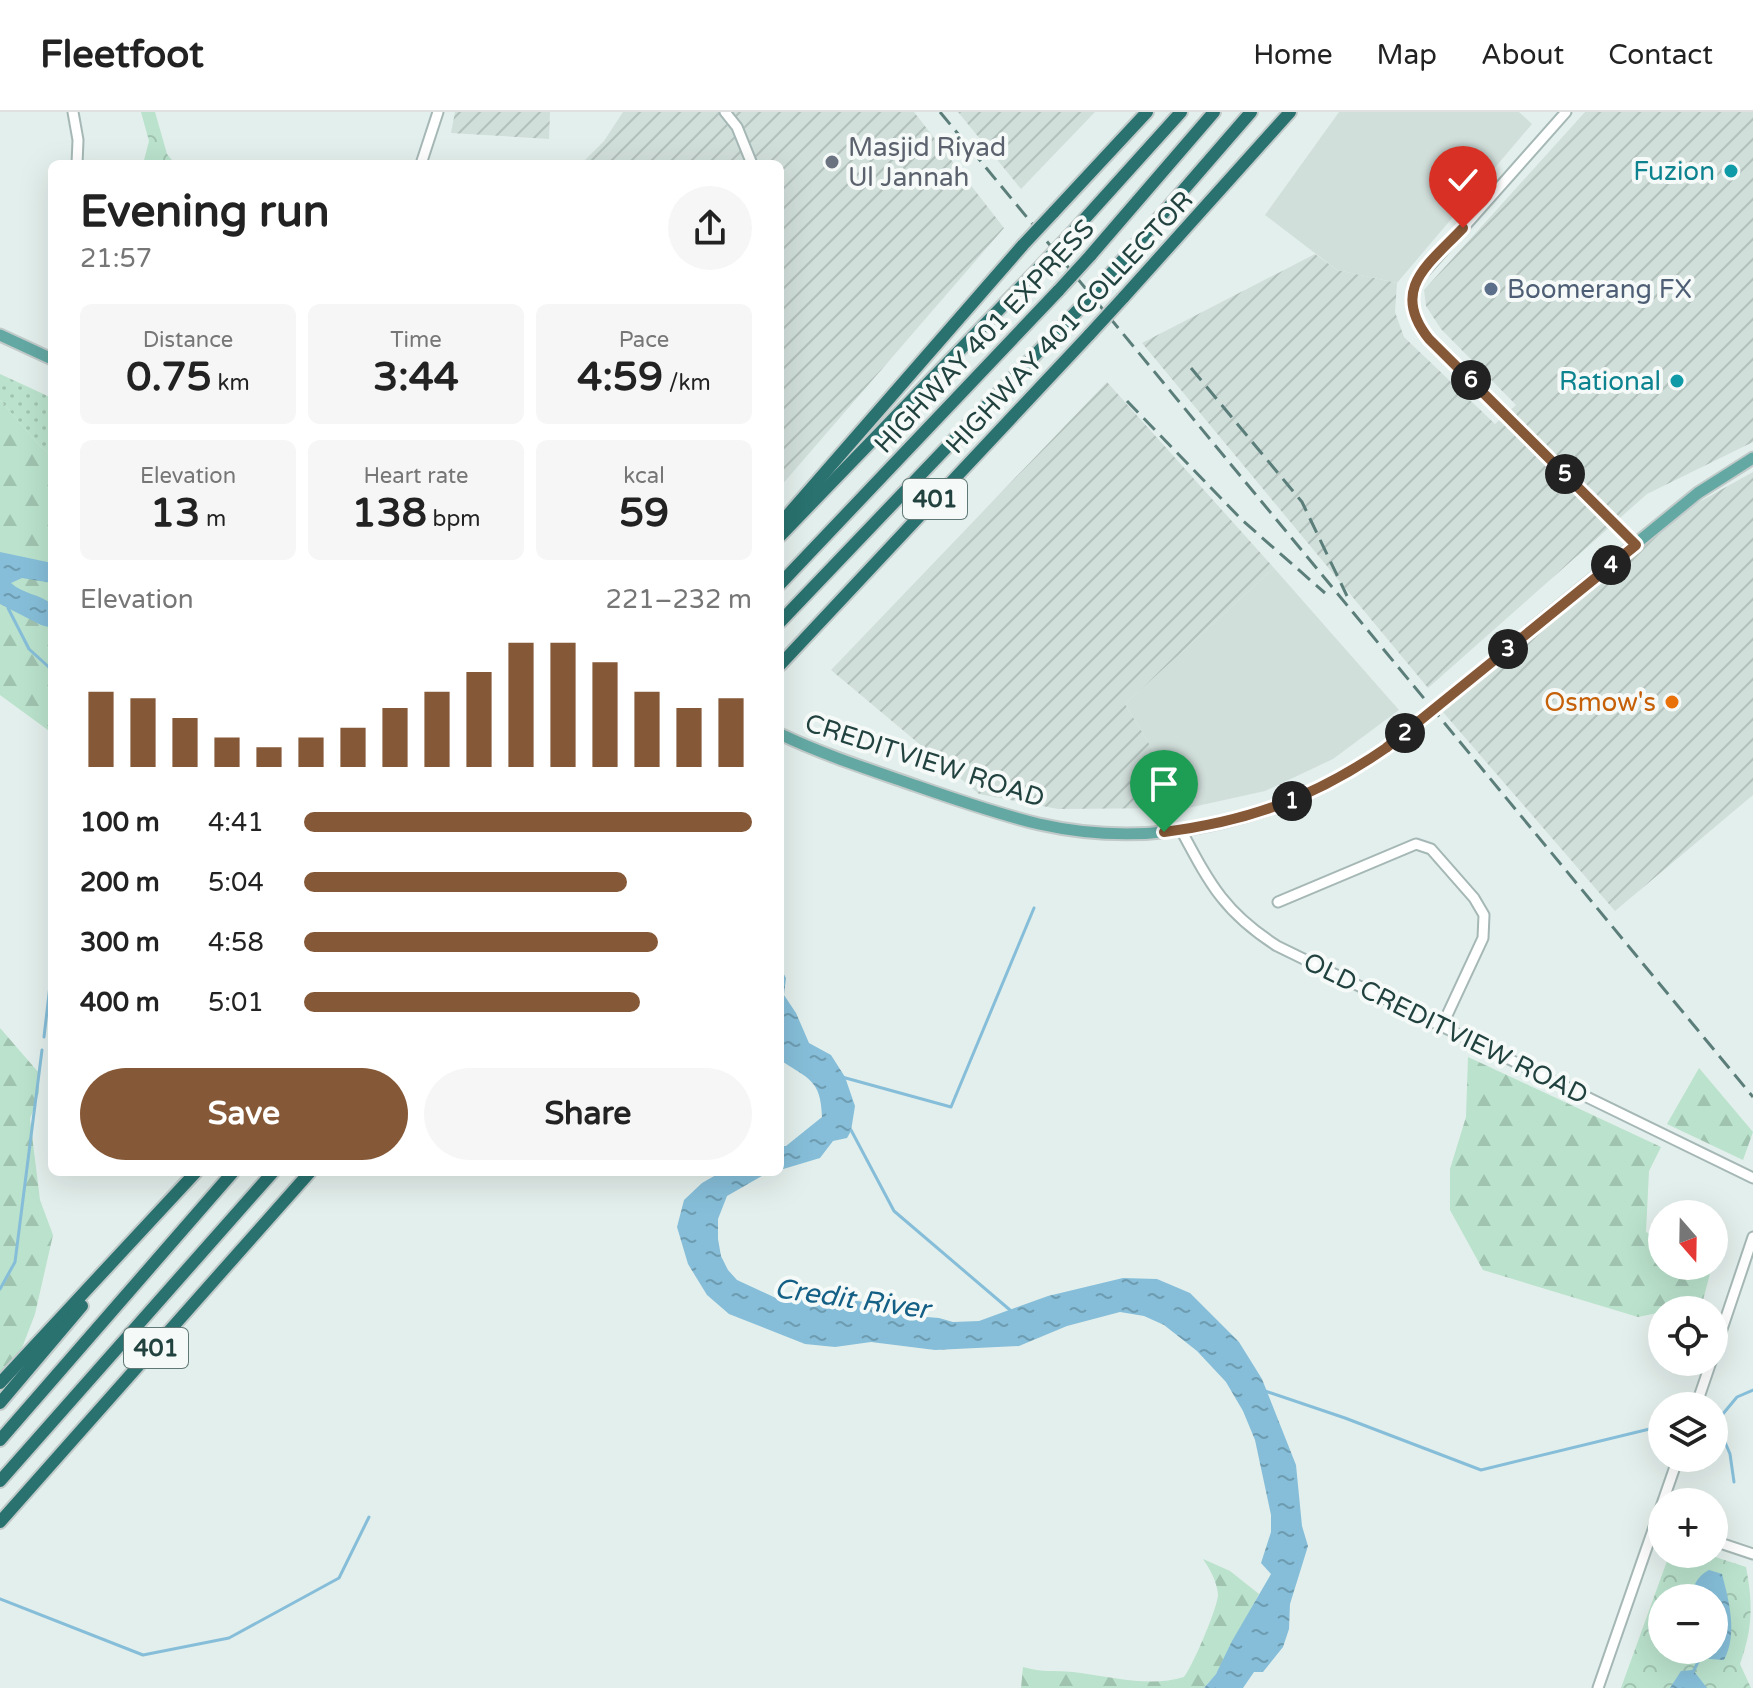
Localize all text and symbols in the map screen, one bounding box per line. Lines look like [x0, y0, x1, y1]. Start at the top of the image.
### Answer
text: Fleetfoot [40, 32, 204, 78]
text: Home [1253, 38, 1333, 72]
text: Map [1377, 38, 1437, 72]
text: About [1481, 38, 1564, 72]
text: Contact [1608, 38, 1713, 72]
place label: Masjid Riyad Ul Jannah [848, 132, 1006, 193]
pin [1429, 146, 1497, 228]
marker: Masjid Riyad Ul Jannah [823, 153, 841, 171]
place label: Fuzion [1633, 156, 1715, 187]
icon: check [1441, 158, 1485, 202]
marker: Fuzion [1722, 162, 1740, 180]
street label: HIGHWAY 401 COLLECTOR [940, 185, 1199, 460]
text: Evening run [80, 186, 329, 239]
button: share [668, 186, 752, 270]
street label: HIGHWAY 401 EXPRESS [868, 213, 1101, 460]
text: 21:57 [80, 243, 152, 274]
place label: Boomerang FX [1507, 274, 1692, 305]
marker: Boomerang FX [1482, 280, 1500, 298]
text: Distance [143, 327, 233, 353]
text: Time [390, 327, 442, 353]
text: Pace [619, 327, 669, 353]
text: 0.75 [126, 353, 212, 401]
text: 3:44 [373, 353, 459, 401]
text: 4:59 [577, 353, 663, 401]
pin: 6 [1451, 360, 1491, 400]
place label: Rational [1559, 366, 1661, 397]
text: 6 [1464, 367, 1478, 393]
text: km [212, 370, 250, 396]
text: /km [663, 370, 711, 396]
marker: Rational [1668, 372, 1686, 390]
pin: 5 [1545, 454, 1585, 494]
text: 5 [1558, 461, 1572, 487]
text: Elevation [140, 463, 236, 489]
text: Heart rate [364, 463, 468, 489]
text: kcal [623, 463, 665, 489]
road number: 401 [903, 479, 967, 519]
text: 13 [150, 489, 200, 537]
text: 138 [351, 489, 427, 537]
text: 59 [619, 489, 669, 537]
text: m [200, 506, 226, 532]
text: bpm [427, 506, 481, 532]
pin: 4 [1591, 545, 1631, 585]
text: 4 [1604, 552, 1618, 578]
text: Elevation [80, 584, 194, 615]
text: 221–232 m [606, 584, 752, 615]
pin: 3 [1488, 629, 1528, 669]
text: 3 [1501, 636, 1515, 662]
place label: Osmow's [1544, 687, 1656, 718]
marker: Osmow's [1663, 693, 1681, 711]
street label: CREDITVIEW ROAD [801, 707, 1049, 814]
pin: 2 [1385, 713, 1425, 753]
text: 2 [1398, 720, 1412, 746]
pin [1130, 750, 1198, 832]
icon: arrive [1142, 762, 1186, 806]
pin: 1 [1272, 781, 1312, 821]
text: 1 [1285, 788, 1299, 814]
text: 100 m [80, 807, 160, 838]
text: 4:41 [208, 807, 264, 838]
text: 200 m [80, 867, 160, 898]
text: 5:04 [208, 867, 264, 898]
text: 300 m [80, 927, 160, 958]
text: 4:58 [208, 927, 264, 958]
street label: OLD CREDITVIEW ROAD [1299, 946, 1593, 1111]
text: 400 m [80, 987, 160, 1018]
text: 5:01 [208, 987, 264, 1018]
button: Save [80, 1068, 408, 1160]
button: Share [424, 1068, 752, 1160]
north arrow [1648, 1200, 1728, 1280]
map controls [1648, 1200, 1728, 1664]
water label: Credit River [772, 1271, 935, 1327]
button: locate [1648, 1296, 1728, 1376]
road number: 401 [124, 1328, 188, 1368]
button: layers [1648, 1392, 1728, 1472]
button: + [1648, 1488, 1728, 1568]
button: − [1648, 1584, 1728, 1664]

